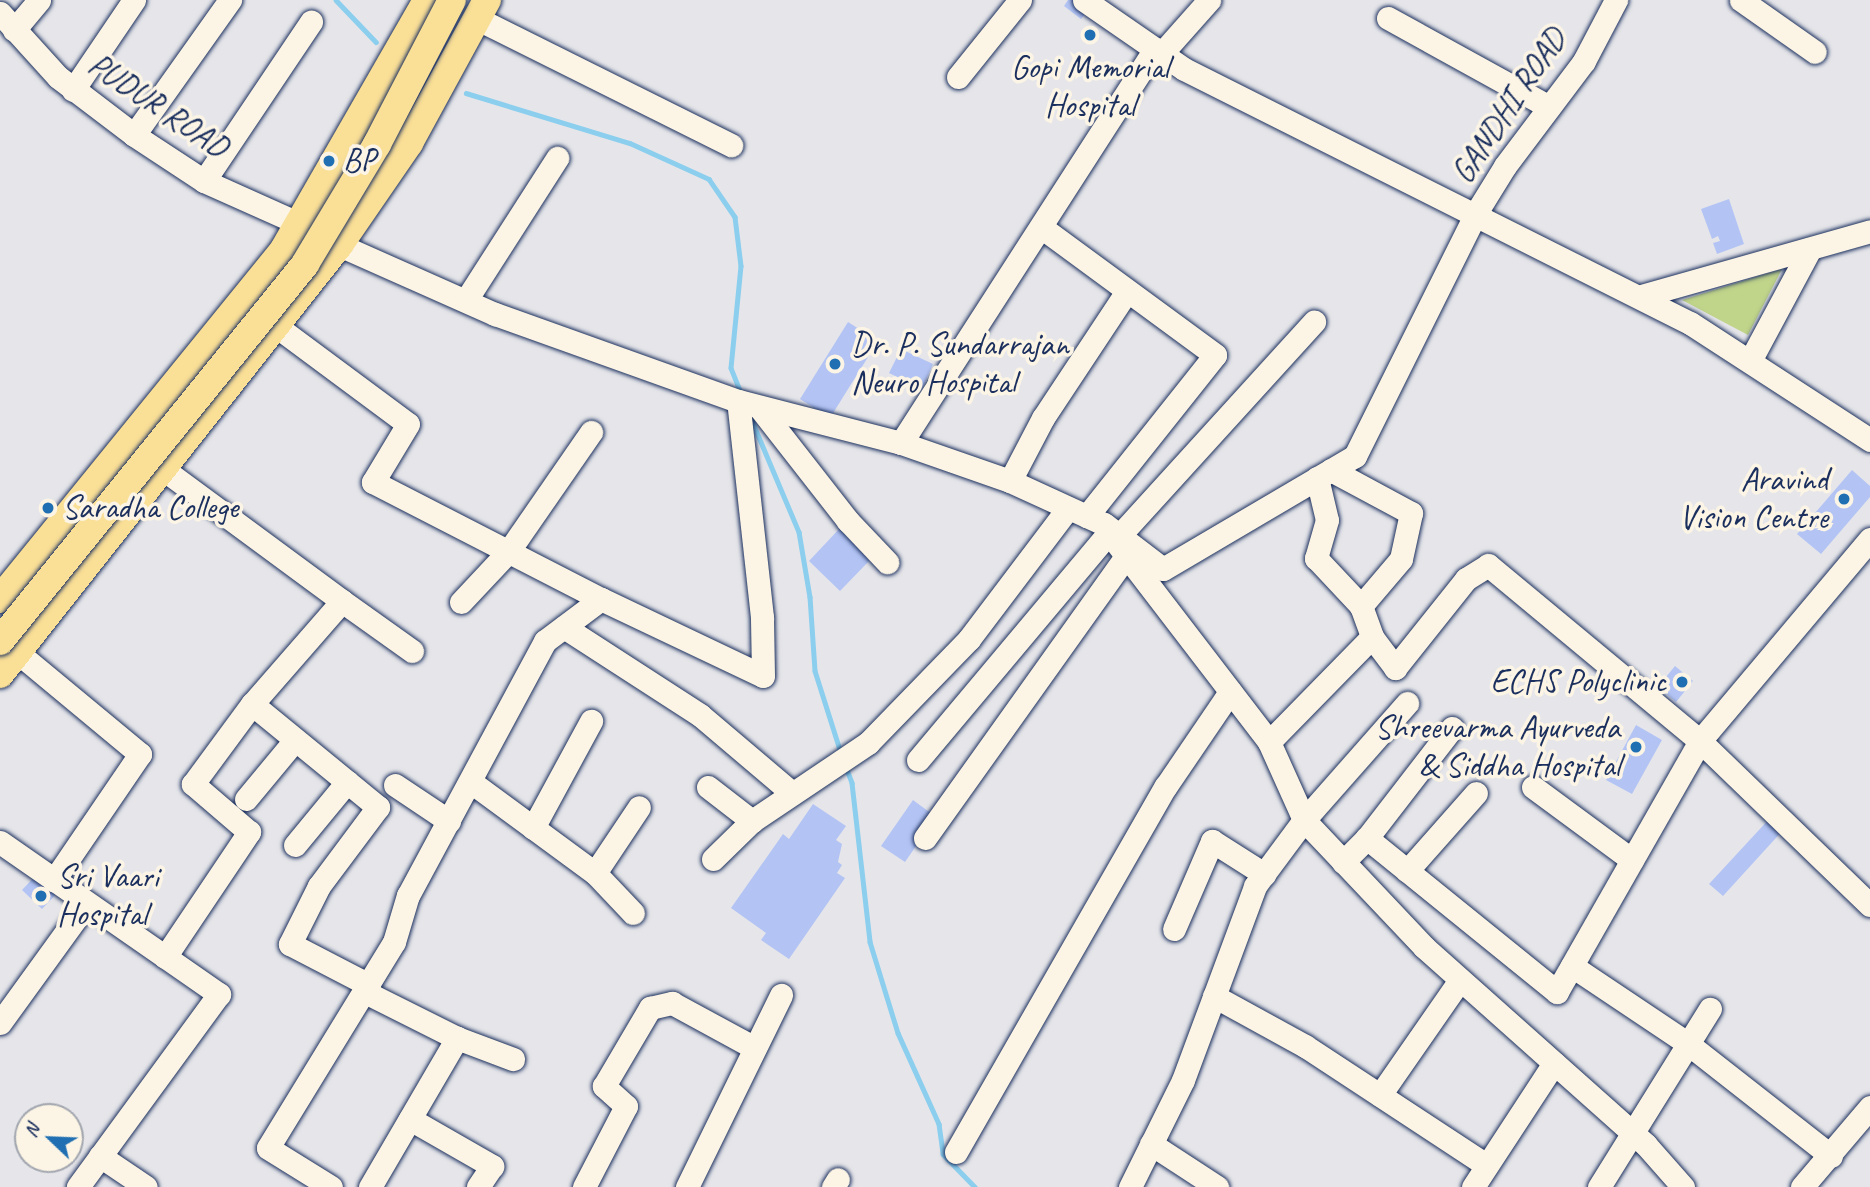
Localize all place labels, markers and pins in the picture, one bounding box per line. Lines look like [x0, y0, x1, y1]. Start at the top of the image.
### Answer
marker: Gopi Memorial Hospital [1080, 25, 1100, 45]
place label: Gopi Memorial Hospital [1011, 48, 1169, 126]
place label: BP [343, 141, 375, 181]
marker: BP [321, 153, 337, 169]
place label: Dr. P. Sundarrajan Neuro Hospital [851, 325, 1069, 403]
marker: Dr. P. Sundarrajan Neuro Hospital [825, 354, 845, 374]
place label: Aravind Vision Centre [1679, 460, 1828, 538]
place label: Saradha College [62, 488, 238, 528]
marker: Aravind Vision Centre [1834, 489, 1854, 509]
marker: Saradha College [40, 500, 56, 516]
place label: ECHS Polyclinic [1490, 662, 1666, 702]
marker: ECHS Polyclinic [1672, 672, 1692, 692]
place label: Shreevarma Ayurveda & Siddha Hospital [1376, 708, 1620, 786]
marker: Shreevarma Ayurveda & Siddha Hospital [1626, 737, 1646, 757]
place label: Sri Vaari Hospital [57, 857, 159, 935]
marker: Sri Vaari Hospital [31, 886, 51, 906]

